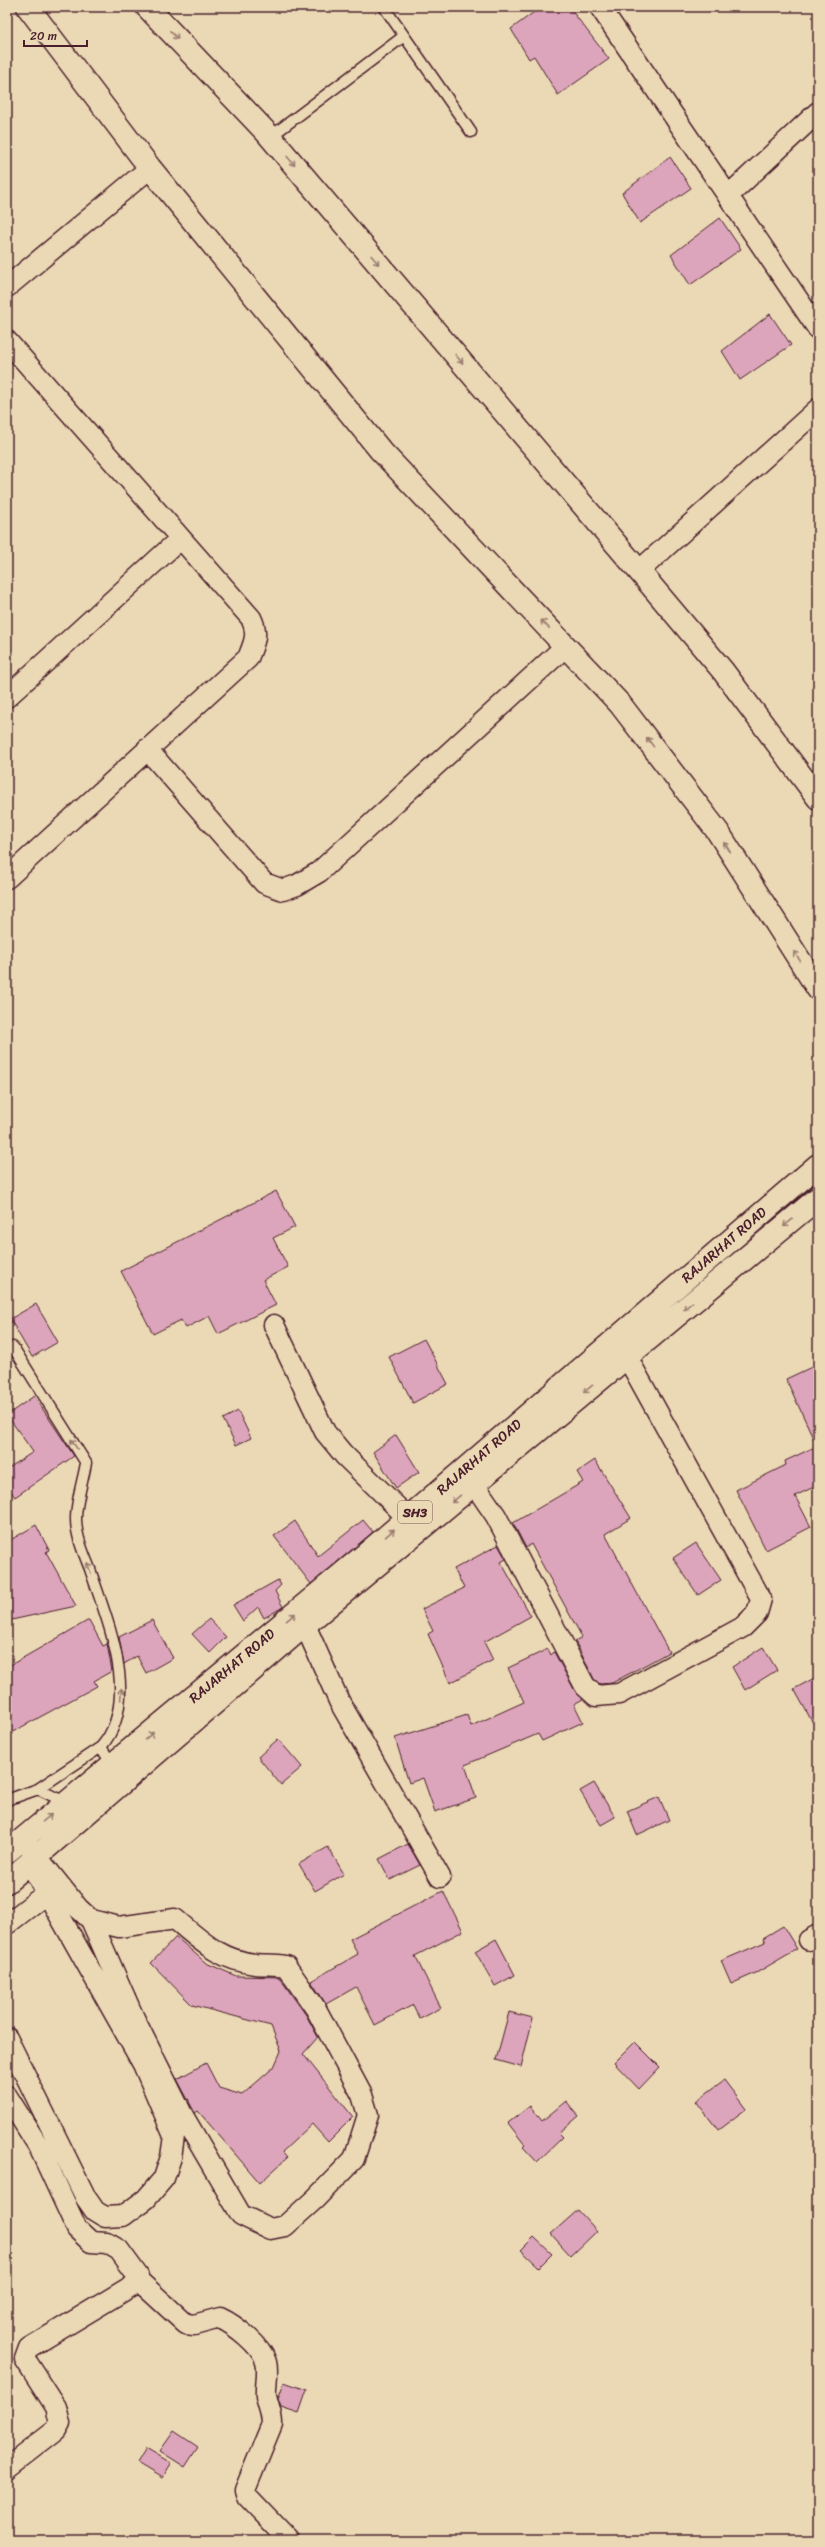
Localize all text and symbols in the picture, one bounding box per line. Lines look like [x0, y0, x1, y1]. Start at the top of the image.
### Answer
scale bar [24, 22, 87, 48]
text: 20 m [30, 25, 57, 47]
one-way arrow [169, 30, 179, 40]
one-way arrow [286, 156, 295, 167]
one-way arrow [371, 255, 380, 266]
one-way arrow [455, 354, 464, 365]
one-way arrow [540, 619, 550, 629]
one-way arrow [645, 737, 654, 748]
one-way arrow [723, 841, 731, 852]
one-way arrow [793, 951, 801, 962]
street label: RAJARHAT ROAD [676, 1200, 773, 1289]
one-way arrow [783, 1219, 793, 1228]
one-way arrow [683, 1302, 693, 1311]
one-way arrow [583, 1385, 593, 1394]
street label: RAJARHAT ROAD [431, 1412, 528, 1501]
one-way arrow [70, 1439, 78, 1450]
one-way arrow [450, 1495, 461, 1504]
road number: SH3 [398, 1501, 432, 1523]
one-way arrow [385, 1528, 396, 1537]
one-way arrow [85, 1562, 92, 1575]
one-way arrow [286, 1612, 297, 1621]
street label: RAJARHAT ROAD [183, 1622, 281, 1710]
one-way arrow [117, 1687, 124, 1700]
one-way arrow [143, 1732, 154, 1741]
one-way arrow [42, 1813, 53, 1822]

